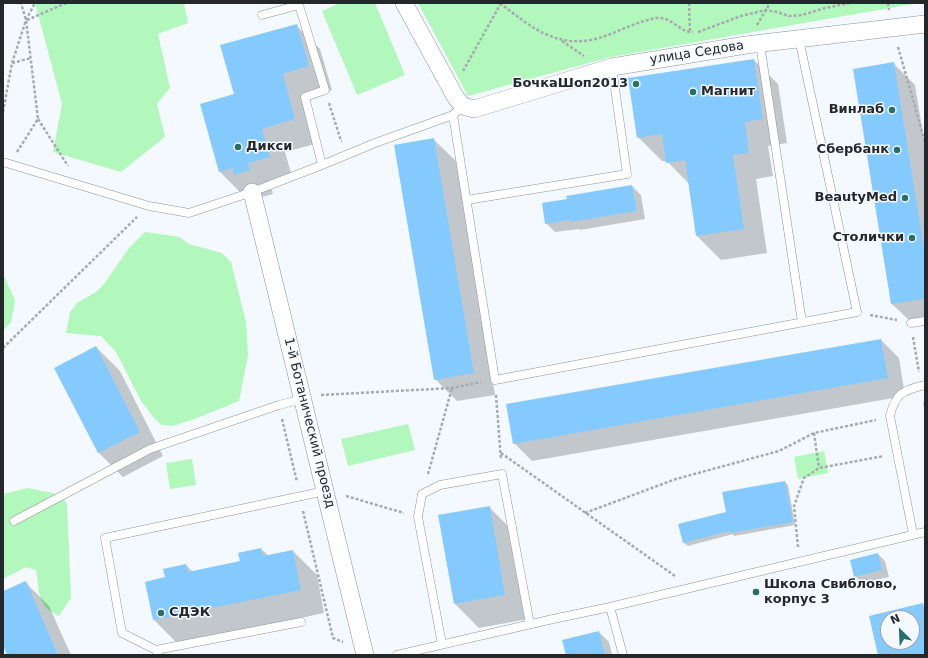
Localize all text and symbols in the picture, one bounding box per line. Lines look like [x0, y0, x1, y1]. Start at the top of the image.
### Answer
street label: улица Седова [649, 38, 745, 68]
place label: БочкаШоп2013 [512, 76, 628, 92]
marker: БочкаШоп2013 [631, 79, 641, 89]
place label: Магнит [701, 84, 755, 100]
marker: Магнит [688, 87, 698, 97]
place label: Винлаб [829, 102, 884, 118]
marker: Винлаб [887, 105, 897, 115]
place label: Дикси [246, 139, 292, 155]
marker: Дикси [233, 142, 243, 152]
place label: Сбербанк [817, 142, 889, 158]
marker: Сбербанк [892, 145, 902, 155]
place label: BeautyMed [814, 190, 897, 206]
marker: BeautyMed [900, 193, 910, 203]
place label: Столички [833, 230, 904, 246]
marker: Столички [907, 233, 917, 243]
street label: 1-й Ботанический проезд [280, 336, 338, 510]
place label: Школа Свиблово, корпус 3 [764, 577, 897, 608]
marker: Школа Свиблово, корпус 3 [751, 587, 761, 597]
place label: СДЭК [169, 605, 210, 621]
marker: СДЭК [156, 608, 166, 618]
north arrow [880, 610, 920, 650]
text: N [888, 612, 902, 627]

